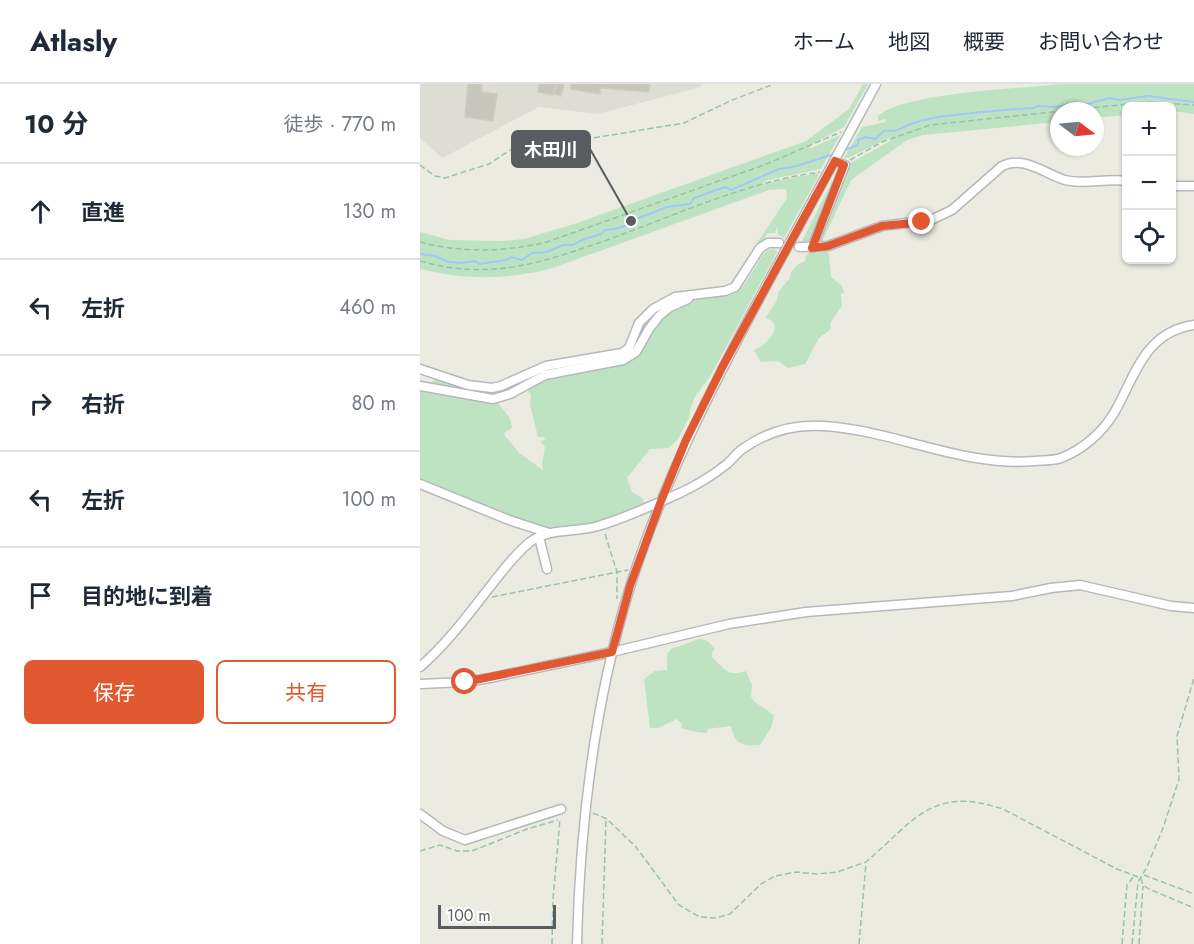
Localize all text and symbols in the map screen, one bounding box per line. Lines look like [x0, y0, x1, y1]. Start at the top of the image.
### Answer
text: Atlasly [30, 21, 117, 62]
text: ホーム [793, 27, 855, 57]
text: 地図 [888, 27, 930, 57]
text: 概要 [963, 27, 1005, 57]
text: お問い合わせ [1038, 27, 1164, 57]
north arrow [1050, 102, 1104, 156]
map controls [1122, 102, 1176, 264]
button: + [1122, 102, 1176, 156]
text: 10 分 [24, 105, 88, 143]
text: 徒歩 · 770 m [283, 110, 396, 139]
callout: 木田川 [512, 131, 590, 167]
text: 木田川 [524, 137, 578, 163]
button: − [1122, 156, 1176, 210]
icon: ahead [24, 195, 57, 228]
text: 直進 [81, 196, 125, 228]
text: 130 m [342, 197, 396, 226]
route end [908, 208, 934, 234]
button: locate [1122, 210, 1176, 264]
icon: left [24, 291, 57, 324]
text: 左折 [81, 292, 125, 324]
text: 460 m [339, 293, 396, 322]
icon: right [24, 387, 57, 420]
text: 右折 [81, 388, 125, 420]
text: 80 m [351, 389, 396, 418]
icon: left [24, 483, 57, 516]
text: 左折 [81, 484, 125, 516]
text: 100 m [341, 485, 396, 514]
icon: arrive [24, 579, 57, 612]
text: 目的地に到着 [81, 580, 213, 612]
button: 保存 [24, 660, 204, 724]
button: 共有 [216, 660, 396, 724]
route start [451, 668, 477, 694]
scale bar [438, 902, 556, 930]
text: 100 m [447, 904, 491, 927]

